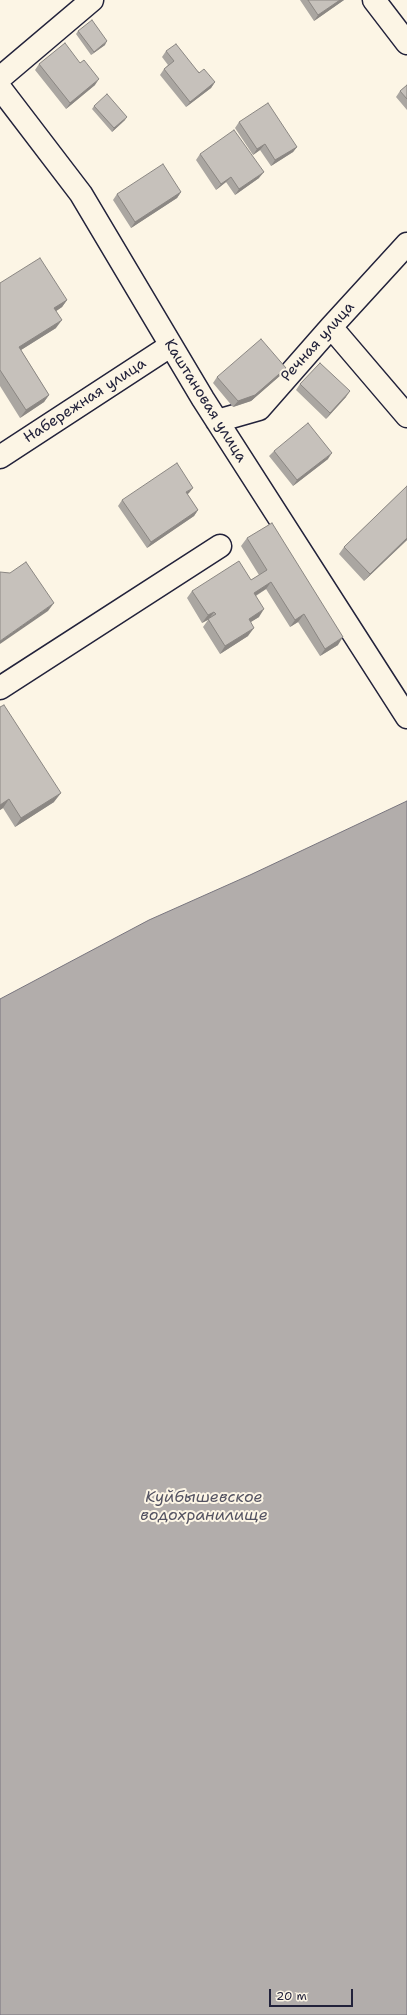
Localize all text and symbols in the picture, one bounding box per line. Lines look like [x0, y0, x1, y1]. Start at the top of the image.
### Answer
street label: Речная улица [278, 298, 358, 386]
street label: Каштановая улица [160, 336, 250, 466]
street label: Набережная улица [20, 355, 150, 447]
water label: Куйбышевское водохранилище [140, 1488, 268, 1526]
scale bar [271, 1981, 355, 2007]
text: 20 m [276, 1988, 307, 2004]

